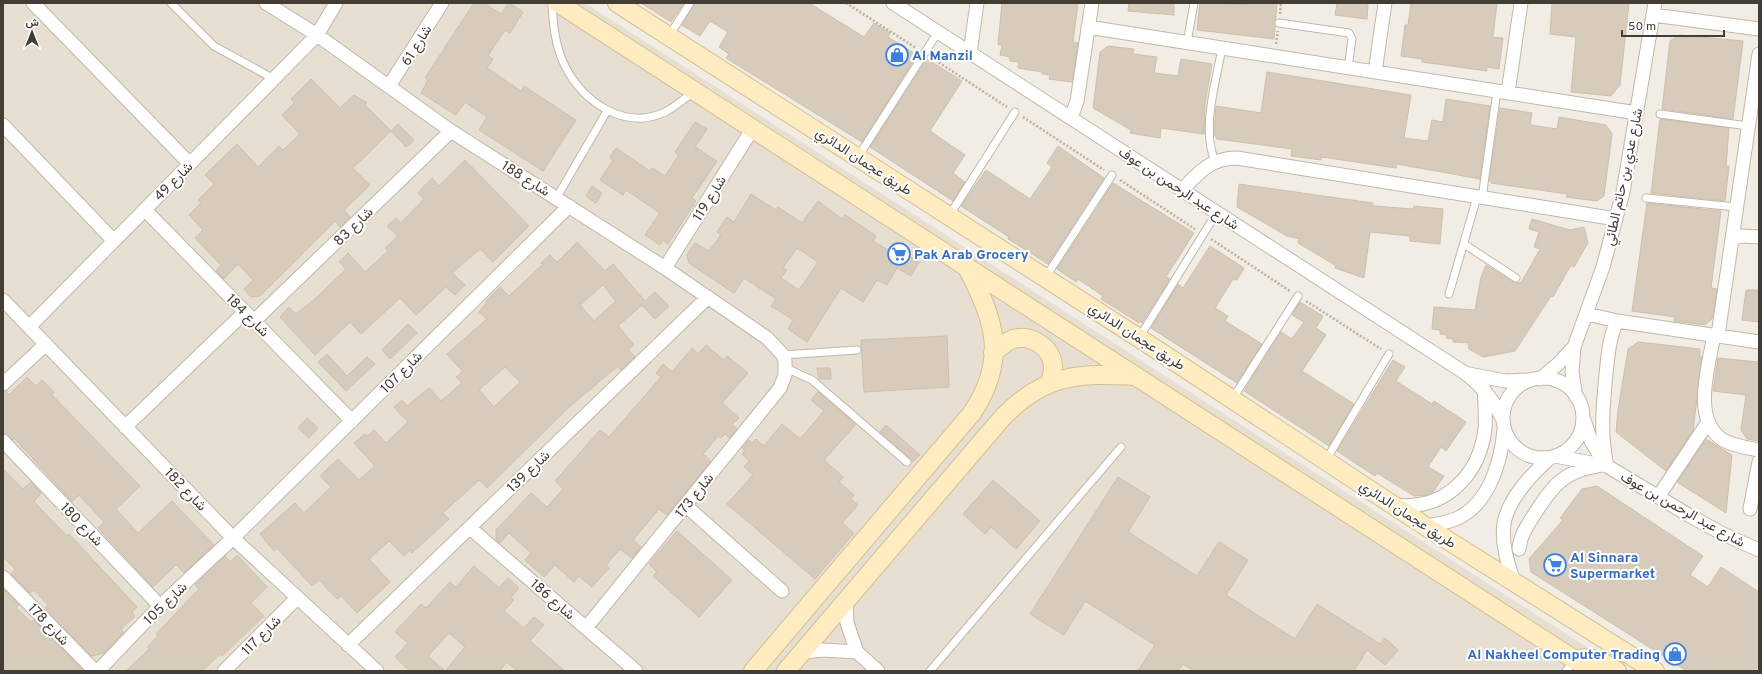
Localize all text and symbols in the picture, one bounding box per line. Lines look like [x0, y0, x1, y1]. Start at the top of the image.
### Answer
north arrow [12, 12, 52, 52]
scale bar [1622, 12, 1724, 38]
text: ش [25, 16, 39, 30]
text: 50 m [1628, 19, 1656, 35]
street label: شارع 61 [398, 22, 437, 70]
shop icon: Al Manzil [884, 42, 910, 68]
place label: Al Manzil [912, 48, 973, 65]
street label: شارع عدي بن حاتم الطائي [1602, 107, 1649, 248]
street label: طريق عجمان الدائري [811, 125, 915, 202]
street label: شارع عبد الرحمن بن عوف [1114, 144, 1241, 235]
street label: شارع 188 [497, 158, 553, 202]
street label: شارع 49 [151, 159, 198, 206]
street label: شارع 119 [690, 173, 732, 225]
street label: شارع 83 [331, 204, 378, 251]
supermarket icon: Pak Arab Grocery [886, 241, 912, 267]
place label: Pak Arab Grocery [914, 247, 1029, 264]
street label: شارع 184 [221, 291, 272, 342]
street label: طريق عجمان الدائري [1084, 300, 1188, 377]
street label: شارع 107 [377, 348, 427, 398]
street label: شارع 139 [504, 447, 555, 497]
street label: شارع 182 [159, 465, 210, 516]
street label: شارع عبد الرحمن بن عوف [1616, 469, 1748, 553]
street label: شارع 173 [672, 470, 719, 522]
street label: طريق عجمان الدائري [1355, 478, 1459, 555]
street label: شارع 180 [55, 500, 106, 551]
place label: Al Sinnara Supermarket [1570, 550, 1655, 583]
supermarket icon: Al Sinnara Supermarket [1542, 552, 1568, 578]
street label: شارع 186 [526, 576, 578, 625]
street label: شارع 105 [141, 579, 192, 630]
street label: شارع 178 [23, 600, 72, 650]
street label: شارع 117 [239, 613, 286, 660]
shop icon: Al Nakheel Computer Trading [1662, 641, 1688, 667]
place label: Al Nakheel Computer Trading [1467, 647, 1660, 664]

